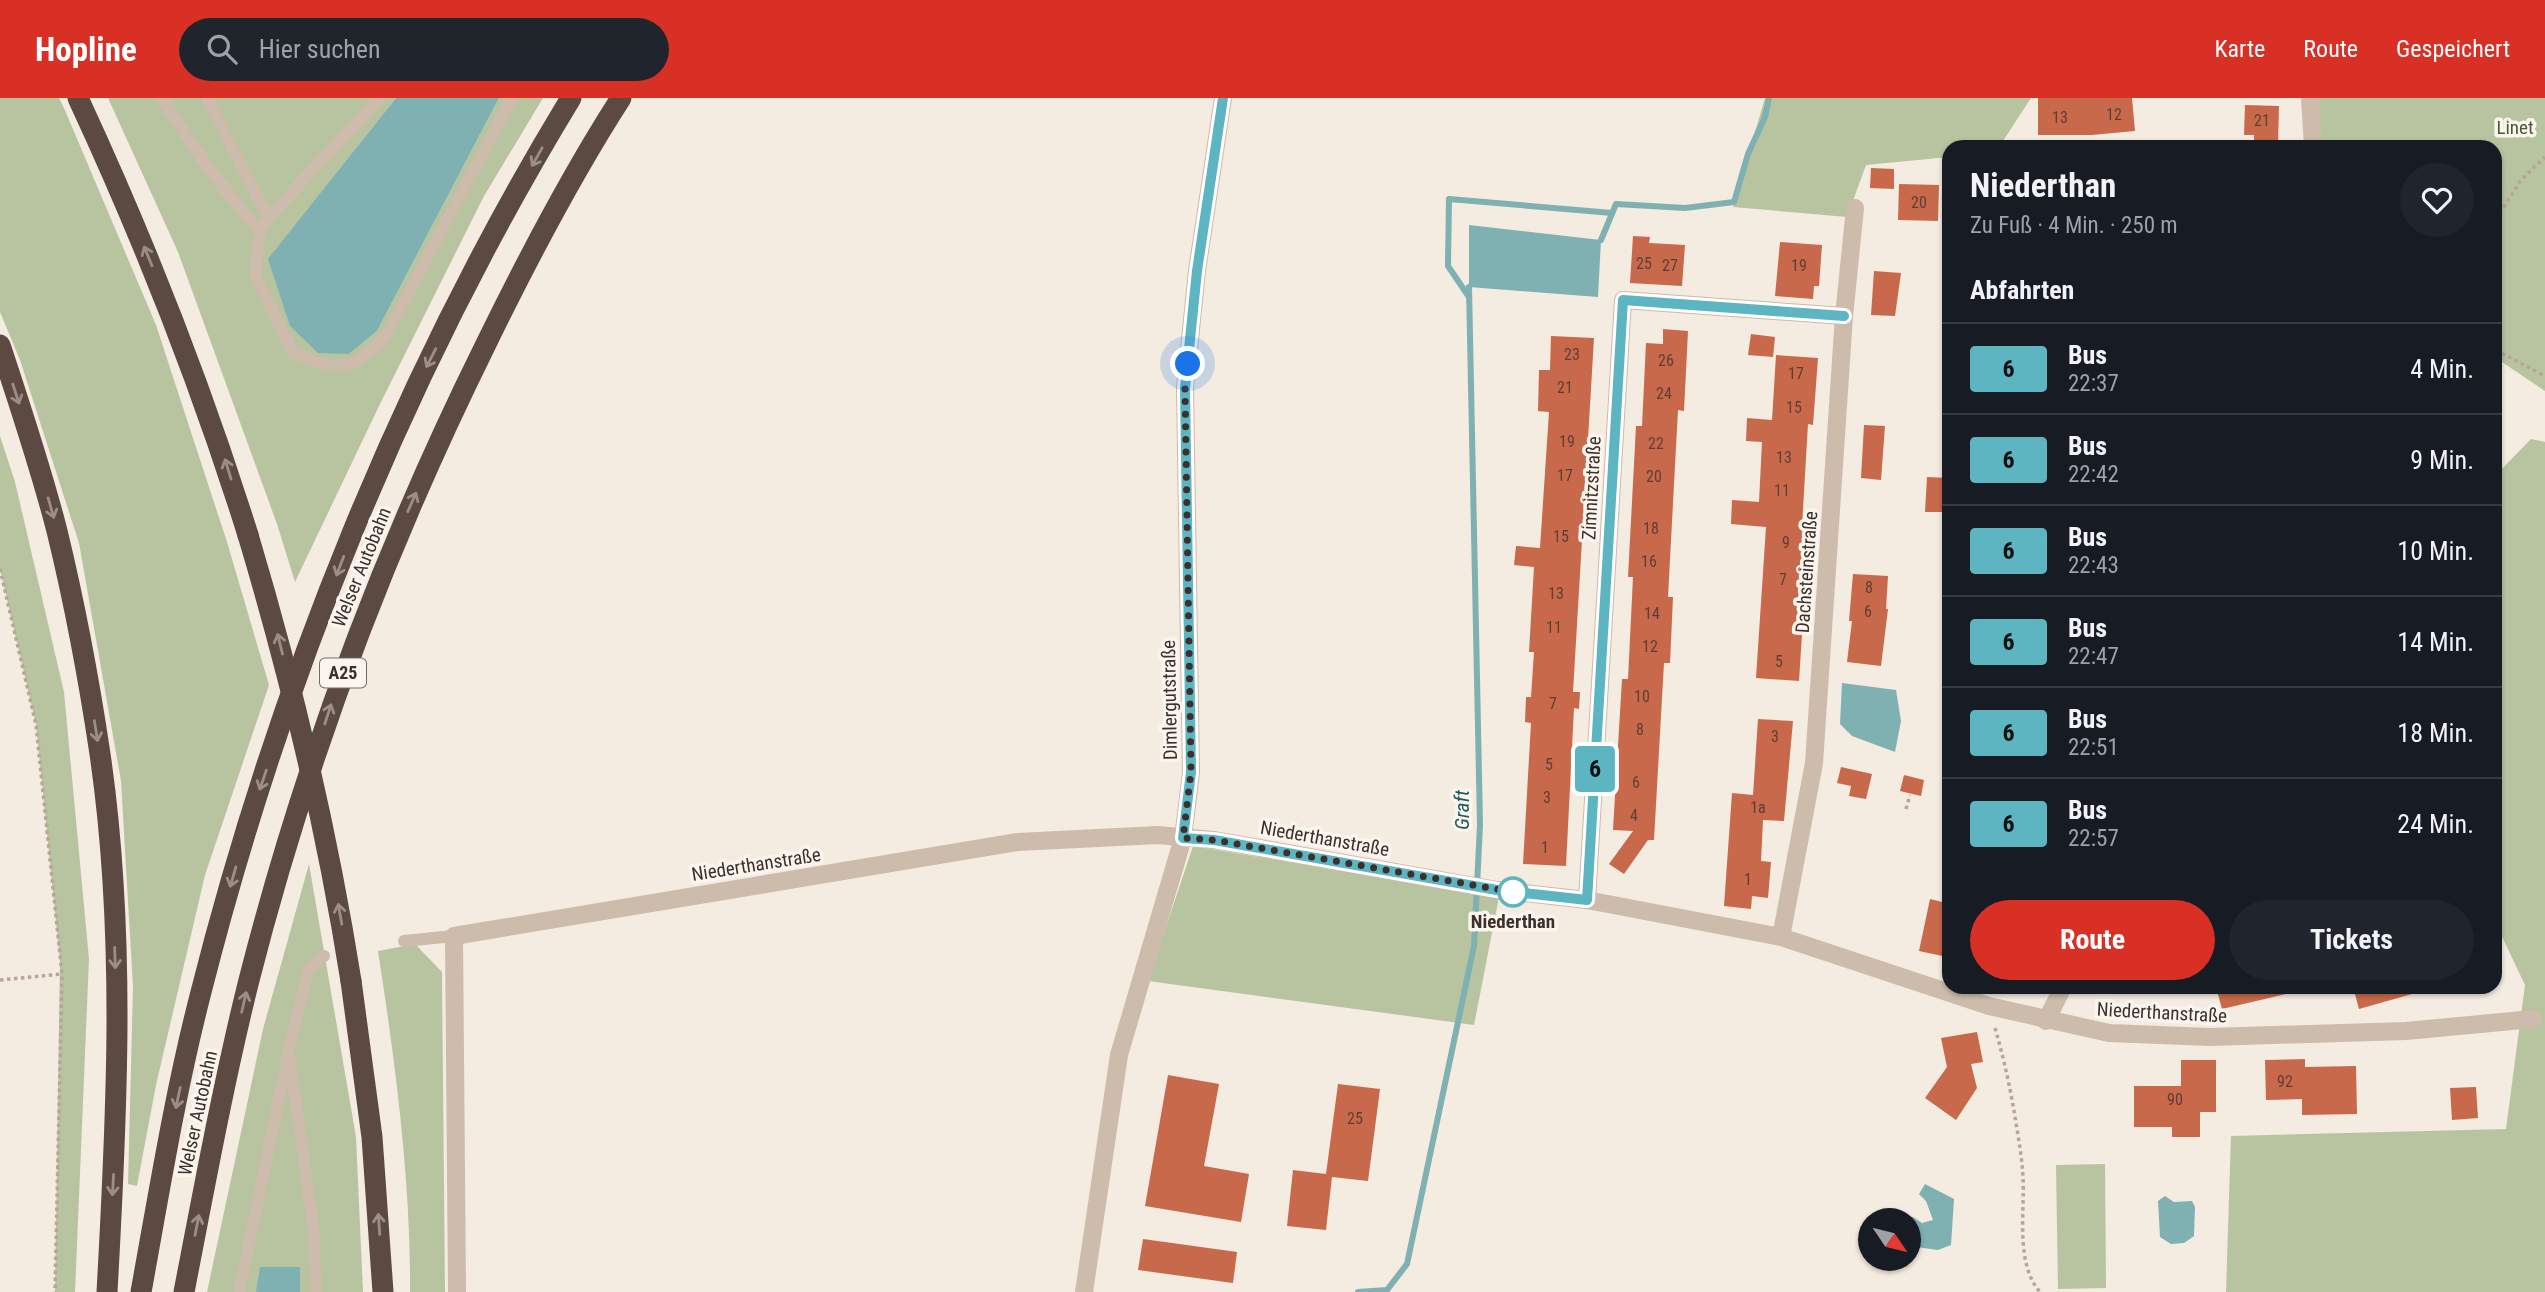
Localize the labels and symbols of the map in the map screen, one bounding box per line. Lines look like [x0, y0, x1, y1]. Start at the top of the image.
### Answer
house number: 12 [2106, 105, 2122, 124]
house number: 13 [2052, 108, 2068, 127]
house number: 21 [2254, 111, 2270, 130]
park label: Linet [2496, 116, 2534, 139]
one-way arrow [530, 146, 544, 166]
house number: 20 [1911, 193, 1927, 212]
one-way arrow [141, 246, 154, 268]
house number: 25 [1636, 254, 1652, 273]
house number: 27 [1662, 256, 1678, 275]
house number: 19 [1791, 256, 1807, 275]
house number: 23 [1564, 345, 1580, 364]
your location [1170, 346, 1205, 381]
one-way arrow [423, 347, 437, 368]
house number: 26 [1658, 351, 1674, 370]
house number: 17 [1788, 364, 1804, 383]
house number: 21 [1557, 378, 1573, 397]
one-way arrow [11, 382, 23, 404]
house number: 24 [1656, 384, 1672, 403]
house number: 15 [1786, 398, 1802, 417]
house number: 19 [1559, 432, 1575, 451]
house number: 22 [1648, 434, 1664, 453]
street label: Zimnitzstraße [1577, 436, 1606, 540]
house number: 13 [1776, 448, 1792, 467]
one-way arrow [220, 459, 233, 481]
house number: 17 [1557, 466, 1573, 485]
house number: 20 [1646, 467, 1662, 486]
house number: 11 [1774, 481, 1790, 500]
one-way arrow [406, 492, 419, 513]
one-way arrow [45, 497, 58, 519]
street label: Welser Autobahn [327, 504, 396, 630]
street label: Dachsteinstraße [1791, 510, 1822, 634]
house number: 18 [1643, 519, 1659, 538]
house number: 15 [1553, 527, 1569, 546]
house number: 9 [1782, 533, 1790, 552]
house number: 16 [1641, 552, 1657, 571]
one-way arrow [332, 555, 345, 577]
house number: 7 [1779, 570, 1787, 589]
house number: 8 [1865, 578, 1873, 597]
house number: 13 [1548, 584, 1564, 603]
house number: 6 [1864, 602, 1872, 621]
house number: 14 [1644, 604, 1660, 623]
house number: 11 [1546, 618, 1562, 637]
one-way arrow [273, 633, 286, 656]
house number: 12 [1642, 637, 1658, 656]
street label: Dimlergutstraße [1157, 640, 1182, 760]
house number: 5 [1775, 652, 1783, 671]
road number: A25 [320, 658, 366, 688]
house number: 10 [1634, 687, 1650, 706]
house number: 7 [1549, 694, 1557, 713]
one-way arrow [323, 703, 336, 725]
one-way arrow [90, 719, 103, 742]
house number: 8 [1636, 720, 1644, 739]
house number: 3 [1771, 727, 1779, 746]
line badge: 6 [1572, 746, 1618, 792]
house number: 5 [1545, 755, 1553, 774]
one-way arrow [256, 769, 268, 791]
house number: 6 [1632, 773, 1640, 792]
house number: 3 [1543, 788, 1551, 807]
water label: Graft [1450, 789, 1474, 830]
house number: 1a [1750, 798, 1766, 817]
house number: 4 [1630, 806, 1638, 825]
street label: Niederthanstraße [1259, 816, 1391, 861]
house number: 1 [1541, 838, 1549, 857]
street label: Niederthanstraße [690, 843, 822, 886]
one-way arrow [226, 866, 239, 888]
house number: 1 [1744, 870, 1752, 889]
marker: Niederthan [1498, 877, 1528, 907]
one-way arrow [333, 903, 347, 926]
place label: Niederthan [1471, 910, 1555, 933]
one-way arrow [109, 946, 122, 969]
one-way arrow [238, 992, 251, 1014]
street label: Niederthanstraße [2096, 998, 2228, 1027]
street label: Welser Autobahn [173, 1049, 222, 1178]
house number: 92 [2277, 1072, 2293, 1091]
one-way arrow [171, 1086, 185, 1109]
house number: 90 [2167, 1090, 2183, 1109]
house number: 25 [1347, 1109, 1363, 1128]
one-way arrow [106, 1173, 119, 1196]
north arrow [1858, 1208, 1922, 1270]
one-way arrow [372, 1213, 385, 1236]
one-way arrow [190, 1214, 204, 1237]

